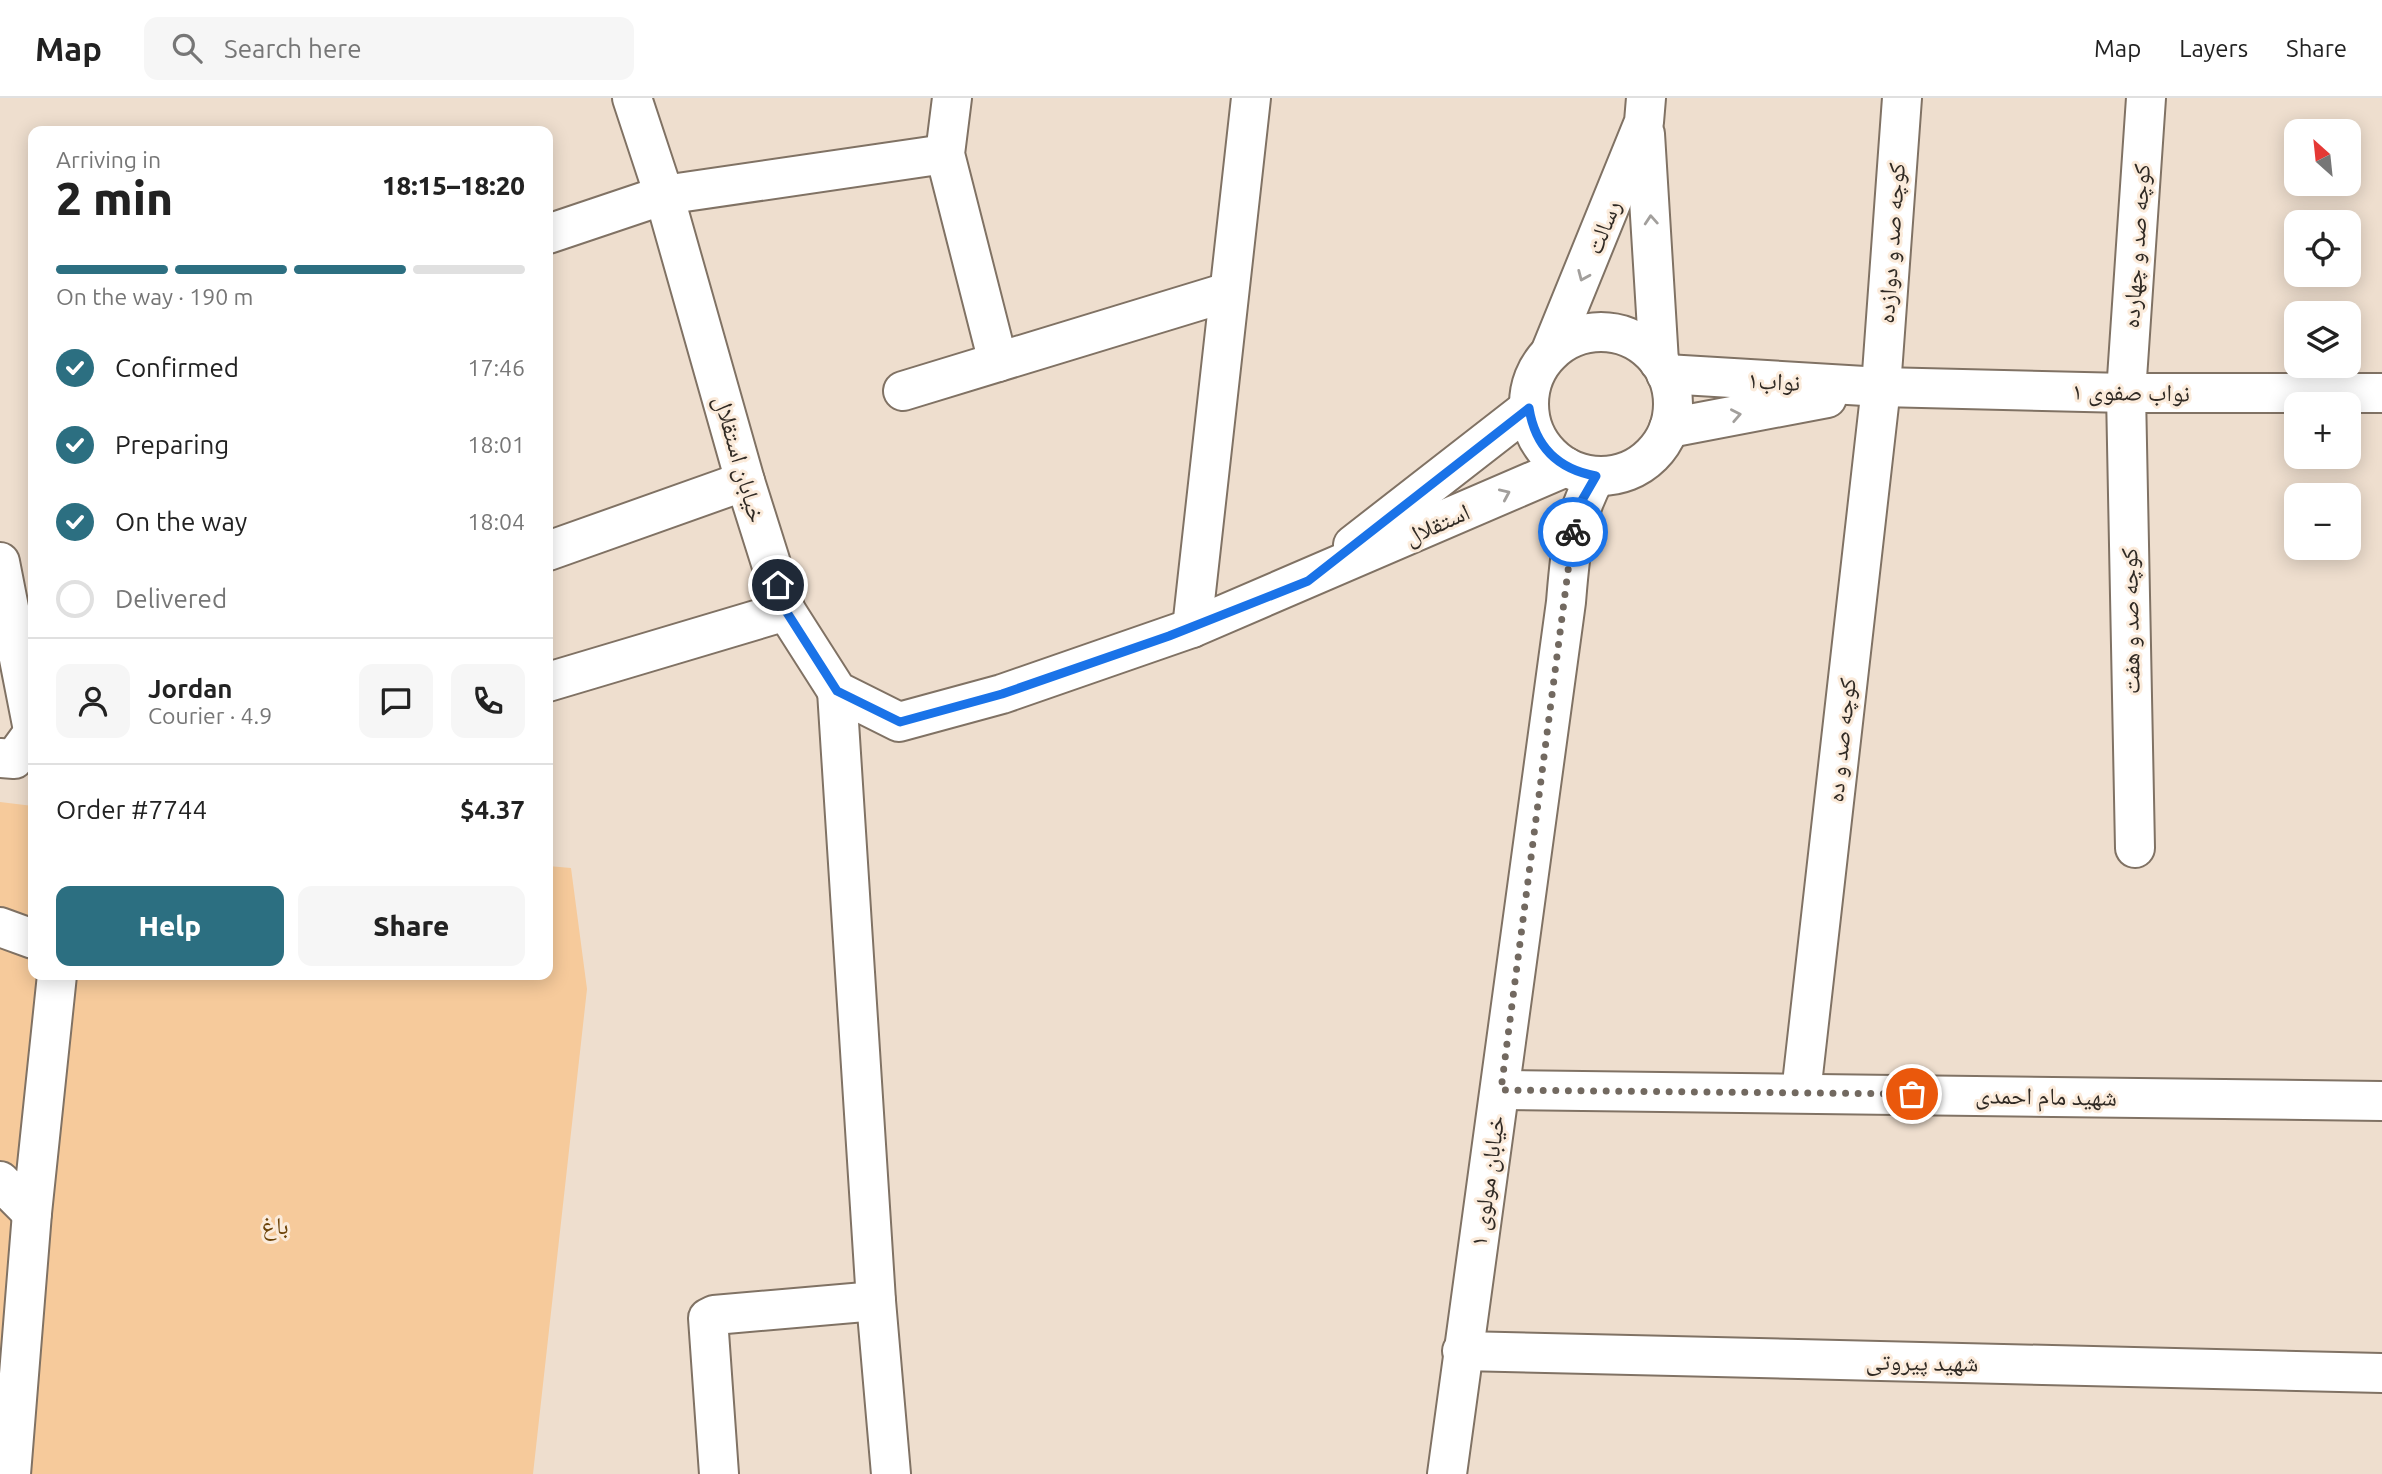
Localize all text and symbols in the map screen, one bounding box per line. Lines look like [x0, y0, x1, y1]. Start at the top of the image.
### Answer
search box [144, 17, 634, 80]
icon: search [168, 29, 206, 67]
text: Map [35, 30, 102, 67]
text: Search here [224, 34, 362, 63]
text: Map [2094, 35, 2141, 62]
text: Layers [2179, 35, 2248, 62]
text: Share [2286, 35, 2347, 62]
north arrow [2284, 119, 2361, 196]
map controls [2284, 119, 2361, 560]
text: Arriving in [56, 147, 161, 172]
street label: کوچه صد و دوازده [1872, 162, 1911, 324]
street label: کوچه صد و چهارده [2117, 163, 2156, 329]
text: 18:15–18:20 [382, 171, 525, 200]
text: 2 min [56, 172, 173, 224]
street label: رسالت [1580, 196, 1626, 258]
button: locate [2284, 210, 2361, 287]
one-way arrow [1643, 214, 1658, 225]
one-way arrow [1577, 269, 1591, 281]
text: On the way · 190 m [56, 284, 253, 309]
button: layers [2284, 301, 2361, 378]
icon: check [56, 349, 94, 387]
text: Confirmed [115, 353, 239, 382]
text: 17:46 [467, 355, 525, 380]
street label: نواب۱ [1747, 366, 1801, 397]
street label: نواب صفوی ۱ [2072, 377, 2190, 408]
button: + [2284, 392, 2361, 469]
street label: خیابان استقلال [708, 393, 771, 526]
one-way arrow [1730, 409, 1742, 424]
icon: check [56, 426, 94, 464]
text: Preparing [115, 430, 229, 459]
text: 18:01 [467, 432, 525, 457]
button: − [2284, 483, 2361, 560]
one-way arrow [1497, 488, 1510, 502]
courier [1538, 497, 1608, 567]
street label: استقلال [1400, 498, 1474, 551]
icon: check [56, 503, 94, 541]
text: On the way [115, 507, 247, 536]
text: 18:04 [467, 509, 525, 534]
icon: bike [1554, 513, 1592, 551]
street label: کوچه صد و هفت [2115, 548, 2145, 694]
pin [748, 555, 808, 615]
icon: home [759, 566, 797, 604]
text: Delivered [115, 584, 227, 613]
button: person [56, 664, 130, 738]
button: chat [359, 664, 433, 738]
button: phone [451, 664, 525, 738]
text: Jordan [148, 674, 233, 703]
street label: کوچه صد و ده [1821, 676, 1862, 804]
text: Courier · 4.9 [148, 703, 272, 728]
text: Order #7744 [56, 795, 207, 824]
text: $4.37 [460, 795, 525, 824]
button: Help [56, 886, 284, 966]
button: Share [298, 886, 525, 966]
pin [1882, 1064, 1942, 1124]
icon: bag [1893, 1075, 1931, 1113]
street label: شهید مام احمدی [1975, 1081, 2117, 1114]
street label: خیابان مولوی ۱ [1464, 1114, 1511, 1248]
park label: باغ [261, 1212, 289, 1241]
street label: شهید پیروتی [1865, 1348, 1979, 1378]

